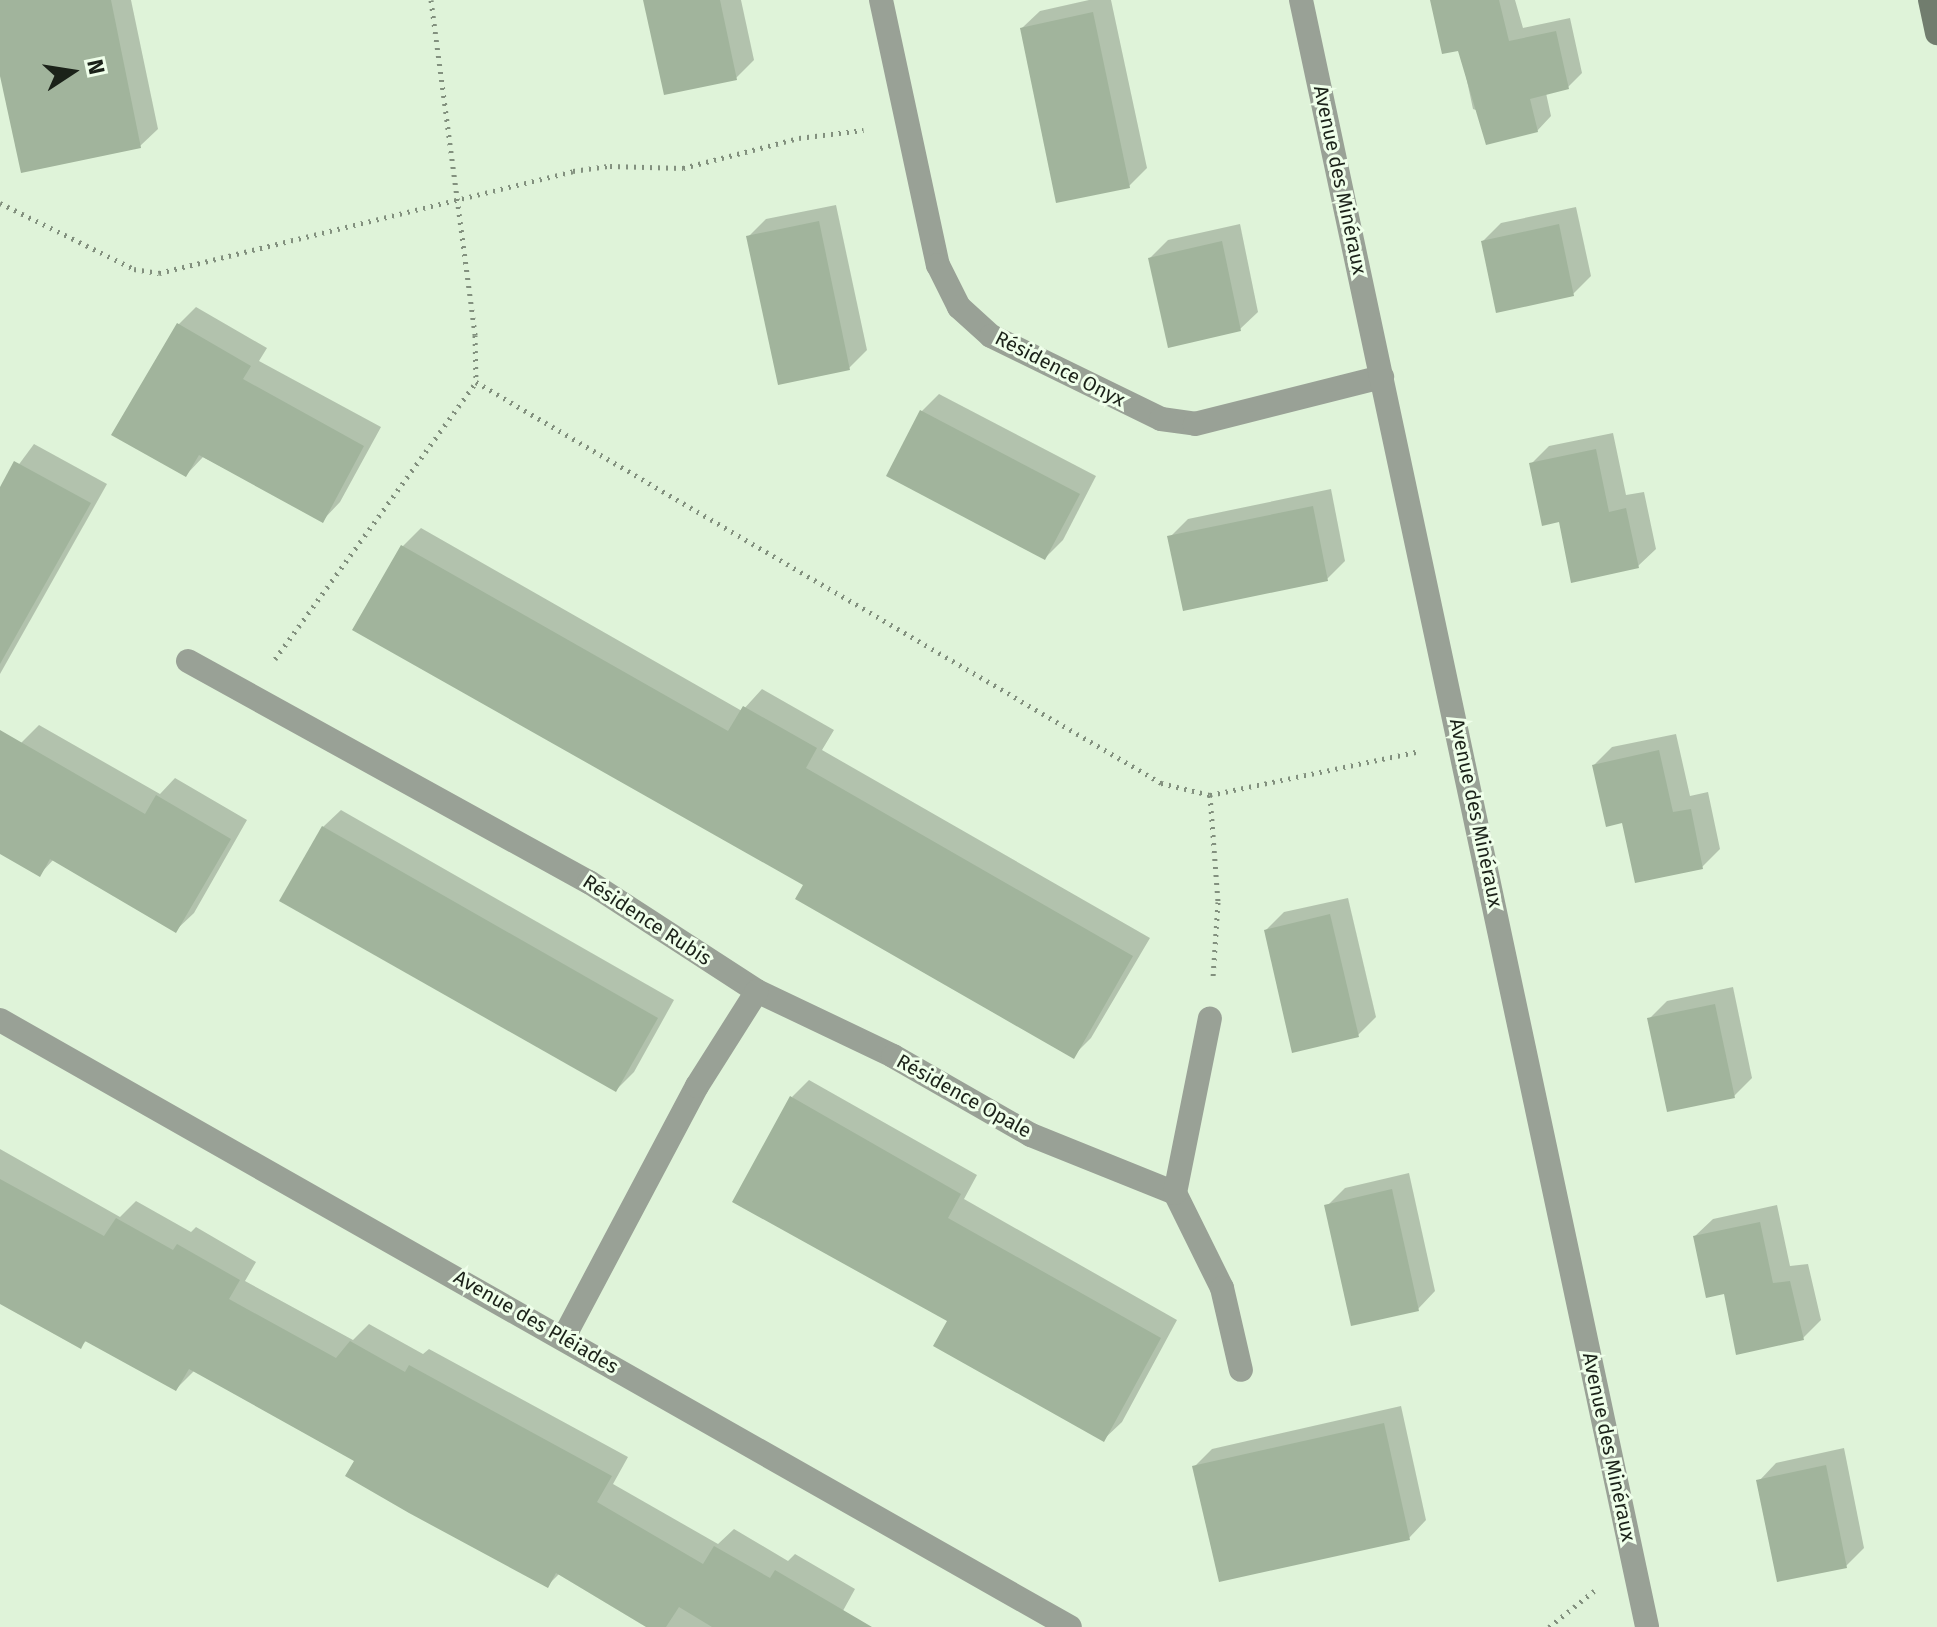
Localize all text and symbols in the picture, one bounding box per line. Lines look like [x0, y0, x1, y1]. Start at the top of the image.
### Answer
north arrow [32, 32, 112, 112]
text: N [81, 57, 111, 77]
street label: Avenue des Minéraux [1308, 83, 1372, 277]
street label: Résidence Onyx [991, 326, 1129, 412]
street label: Avenue des Minéraux [1444, 716, 1508, 910]
street label: Résidence Rubis [578, 870, 716, 970]
street label: Résidence Opale [892, 1049, 1036, 1143]
street label: Avenue des Pléiades [449, 1265, 623, 1379]
street label: Avenue des Minéraux [1577, 1350, 1641, 1544]

